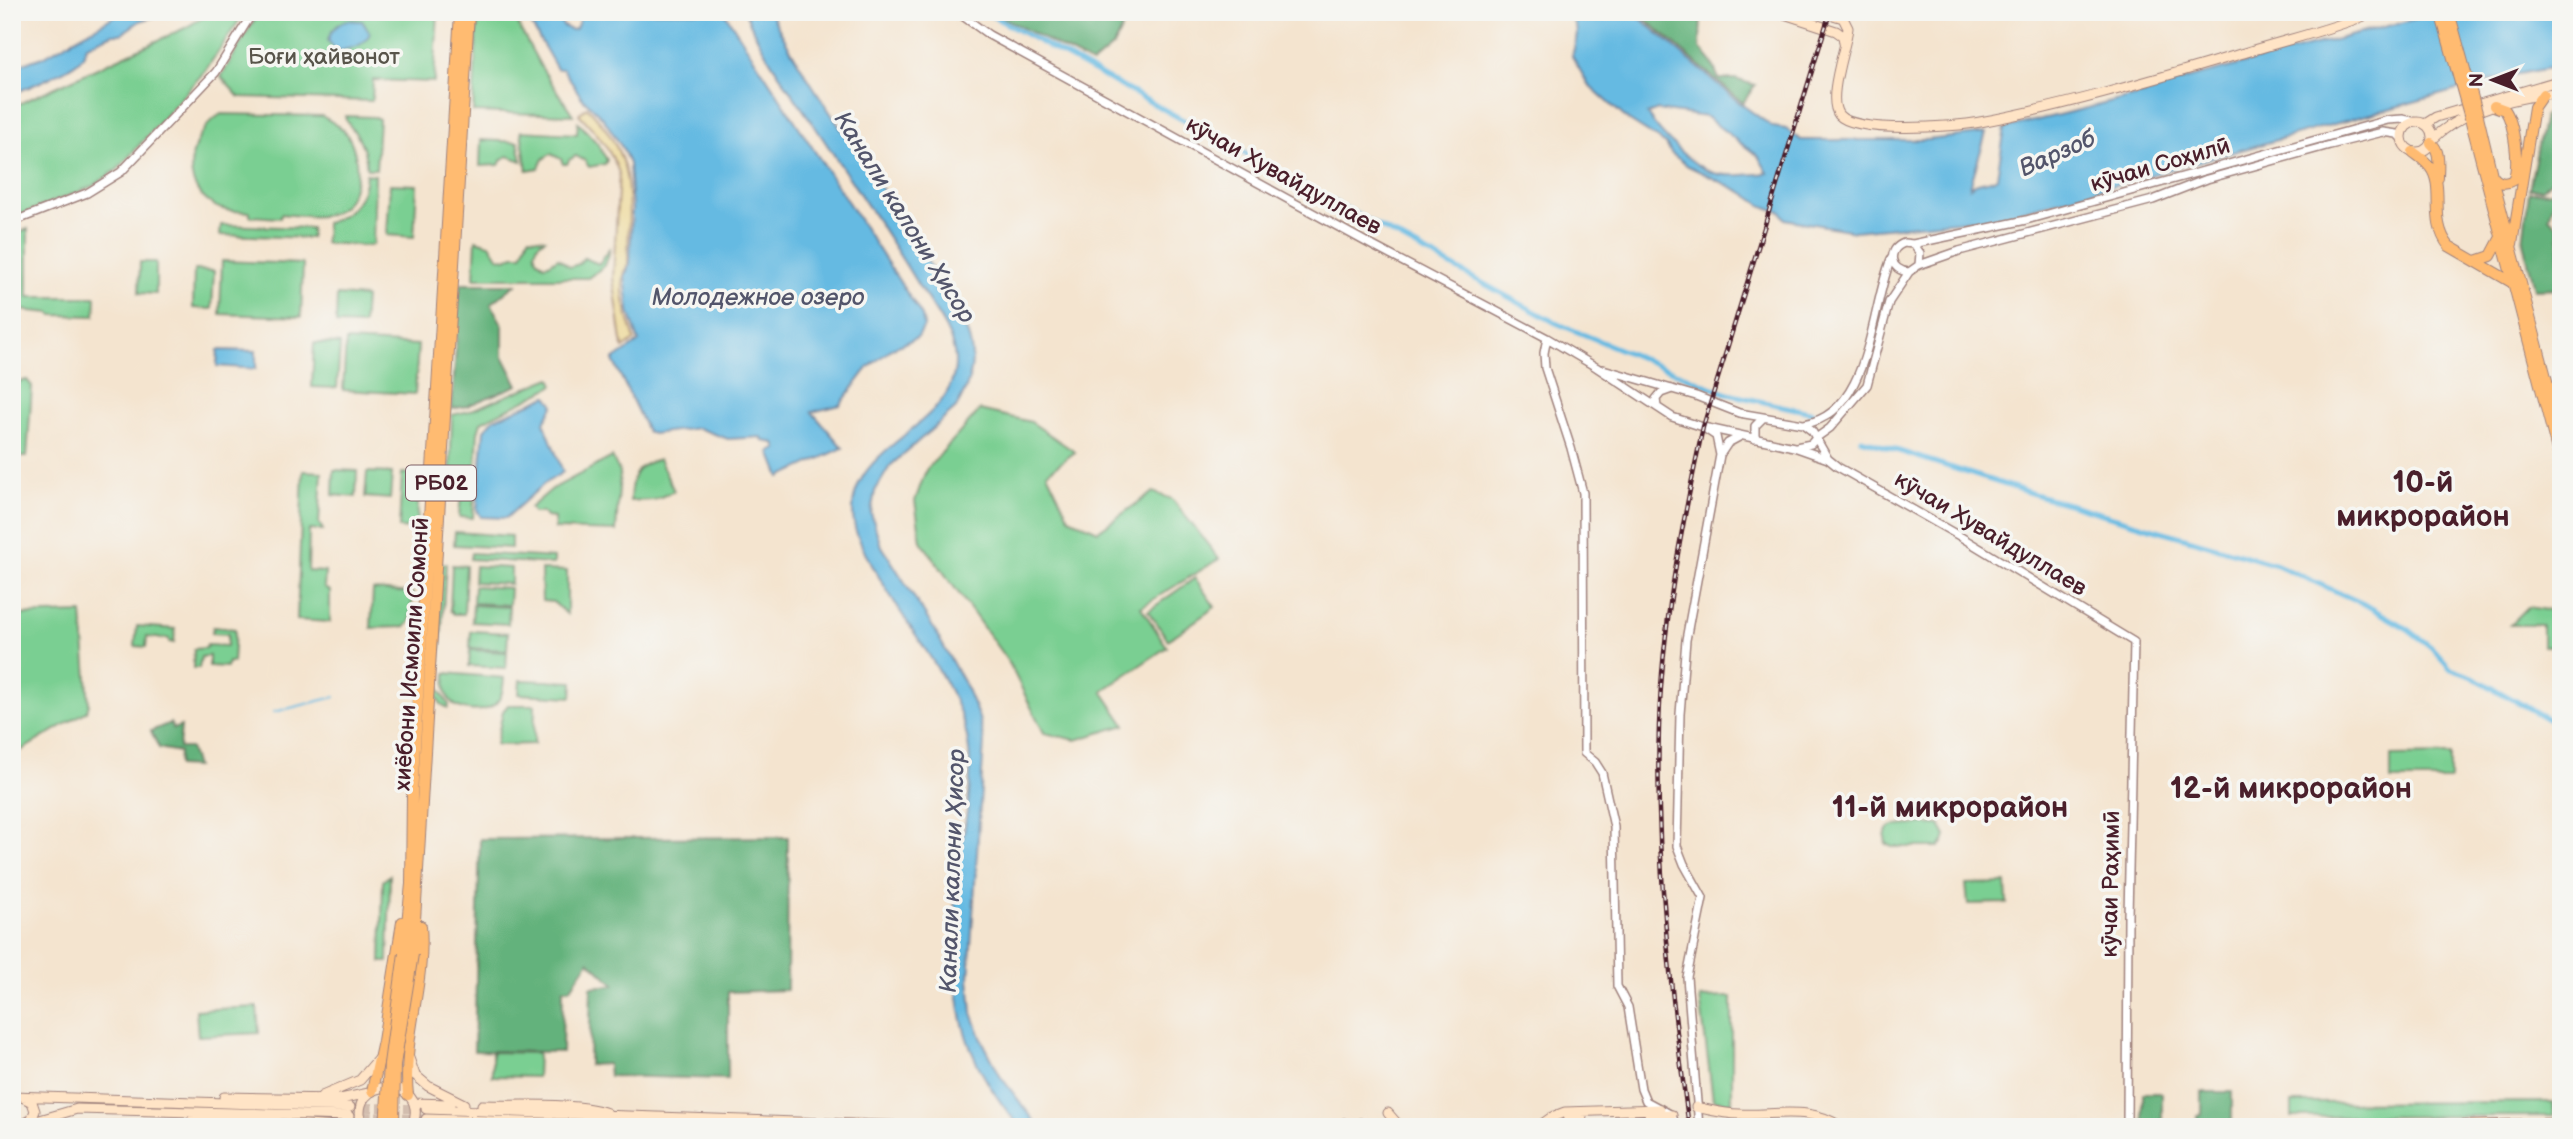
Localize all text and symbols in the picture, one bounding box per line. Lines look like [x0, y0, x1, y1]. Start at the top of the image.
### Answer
park label: Боғи ҳайвонот [248, 43, 400, 71]
north arrow [2458, 46, 2528, 116]
text: N [2466, 73, 2489, 87]
water label: Канали калони Ҳисор [828, 106, 982, 329]
street label: кӯчаи Хувайдуллаев [1181, 110, 1386, 241]
water label: Варзоб [2015, 124, 2101, 183]
street label: кӯчаи Соҳилӣ [2087, 132, 2233, 198]
water label: Молодежное озеро [652, 283, 865, 312]
street label: кӯчаи Хувайдуллаев [1889, 465, 2092, 602]
district label: 10-й микрорайон [2336, 465, 2510, 535]
road number: РБ02 [406, 466, 476, 500]
street label: хиёбони Исмоили Сомонӣ [388, 516, 436, 792]
water label: Канали калони Ҳисор [934, 748, 971, 993]
district label: 12-й микрорайон [2170, 771, 2412, 807]
district label: 11-й микрорайон [1832, 790, 2068, 826]
street label: кӯчаи Раҳимӣ [2096, 810, 2126, 958]

